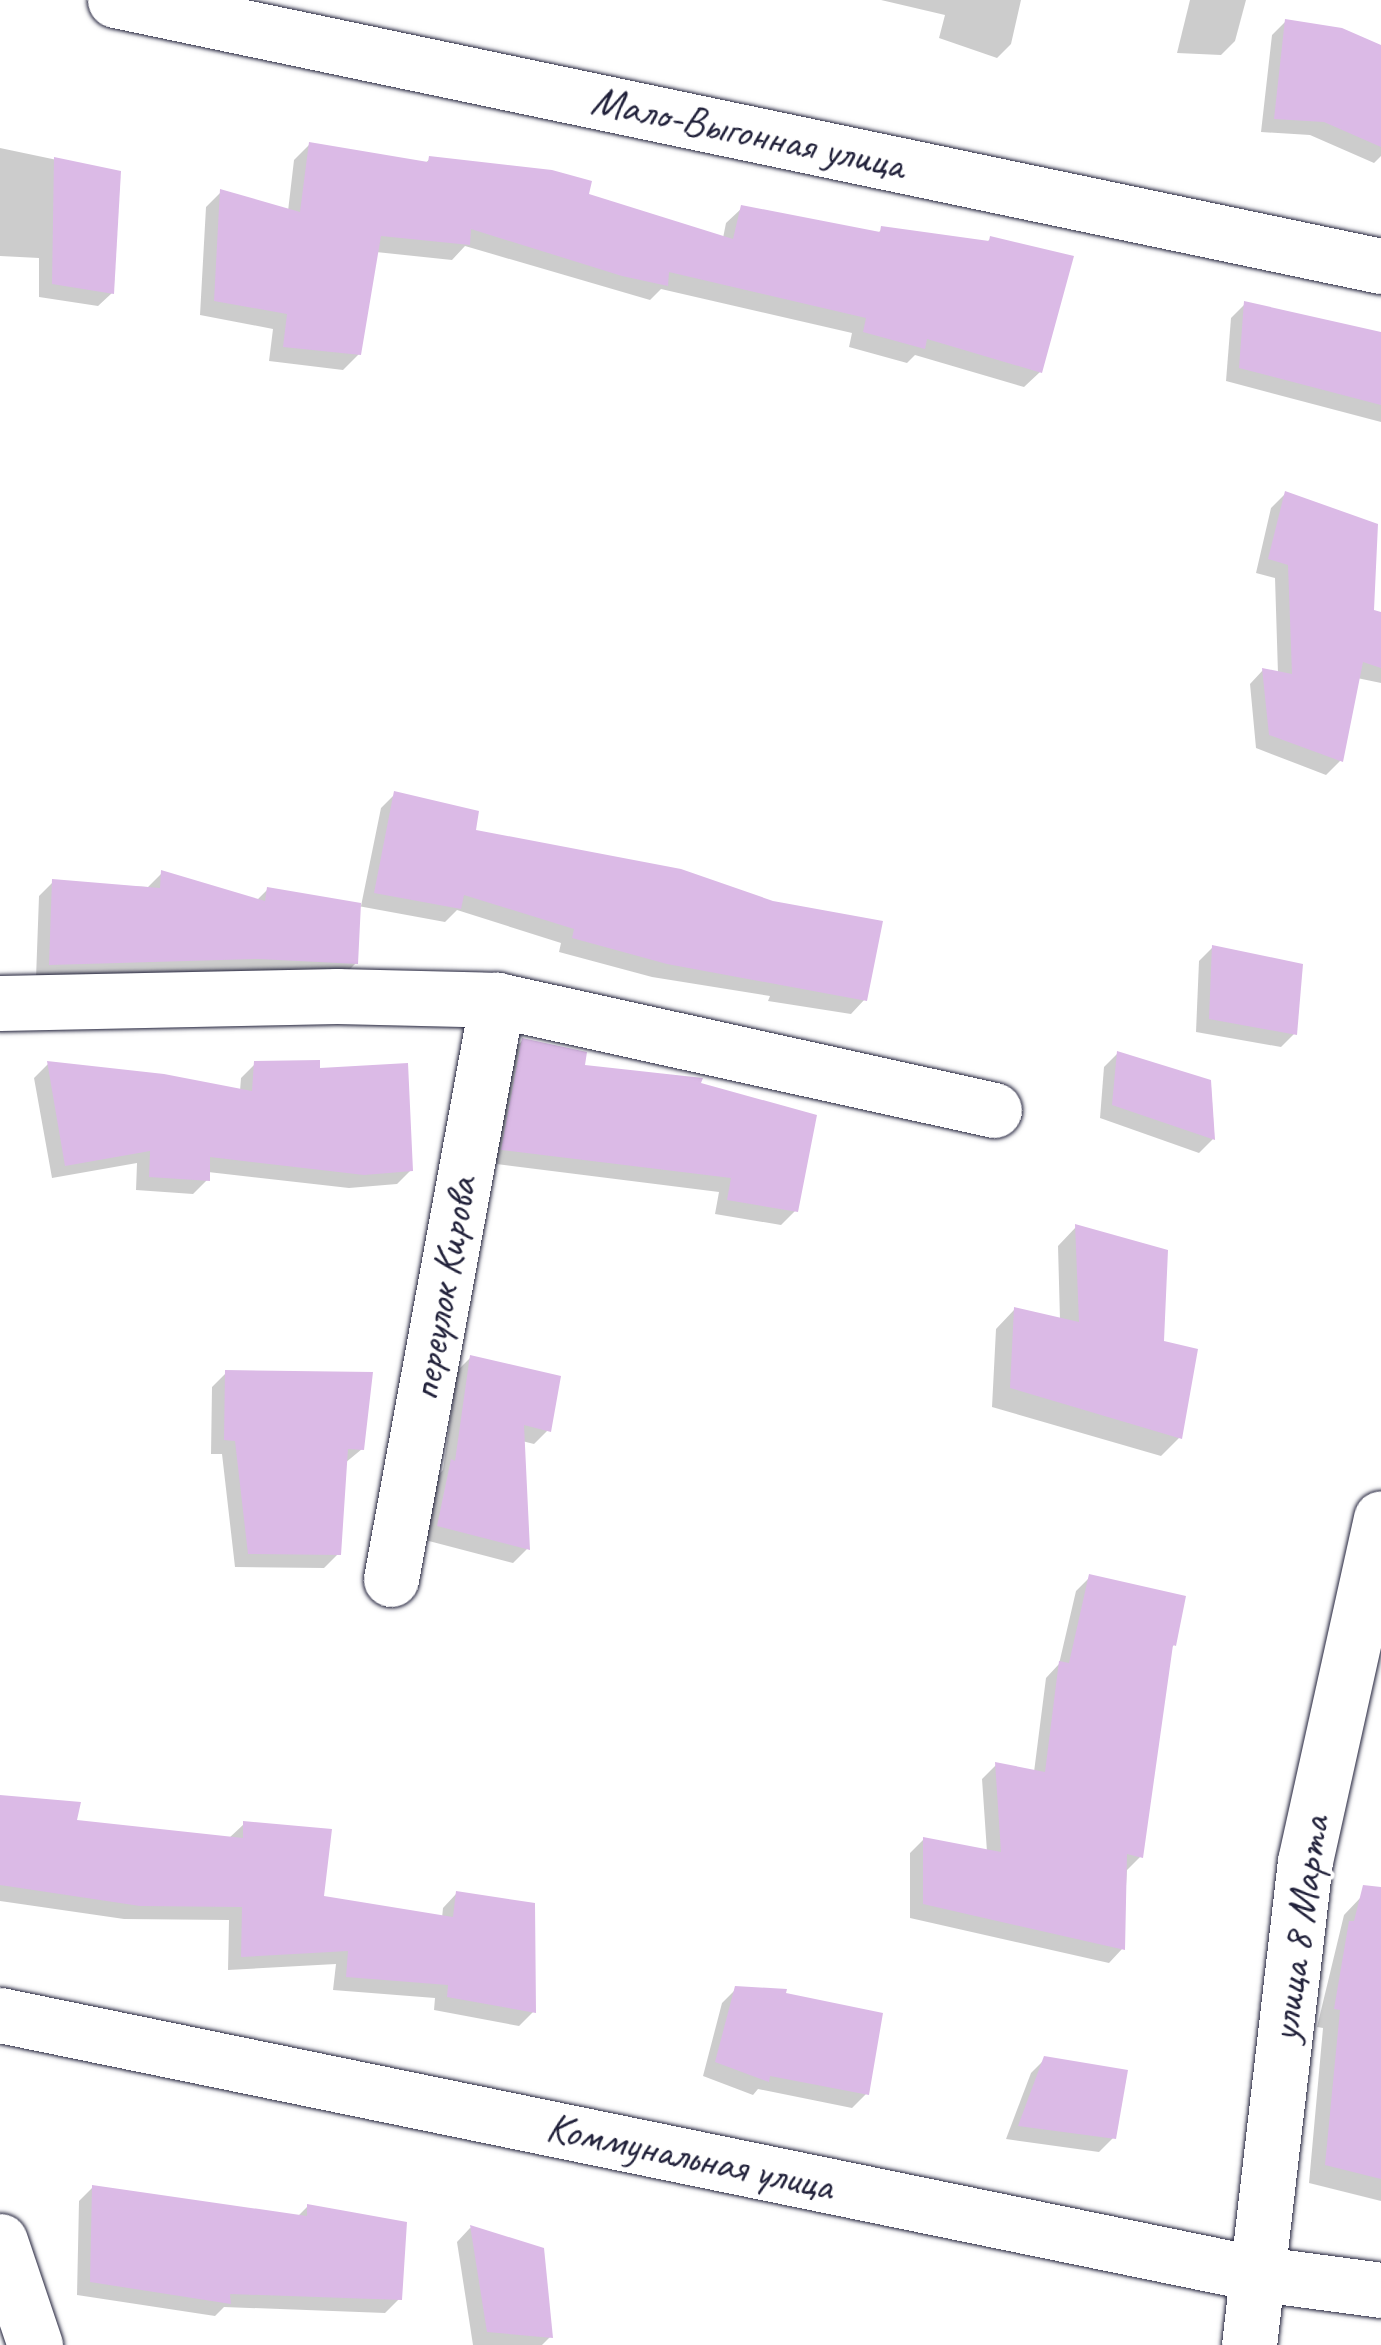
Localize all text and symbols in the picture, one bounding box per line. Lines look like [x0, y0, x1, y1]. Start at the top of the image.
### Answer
street label: Мало-Выгонная улица [587, 75, 909, 191]
street label: переулок Кирова [400, 1176, 488, 1402]
street label: улица 8 Марта [1259, 1813, 1341, 2045]
street label: Коммунальная улица [541, 2102, 839, 2212]

